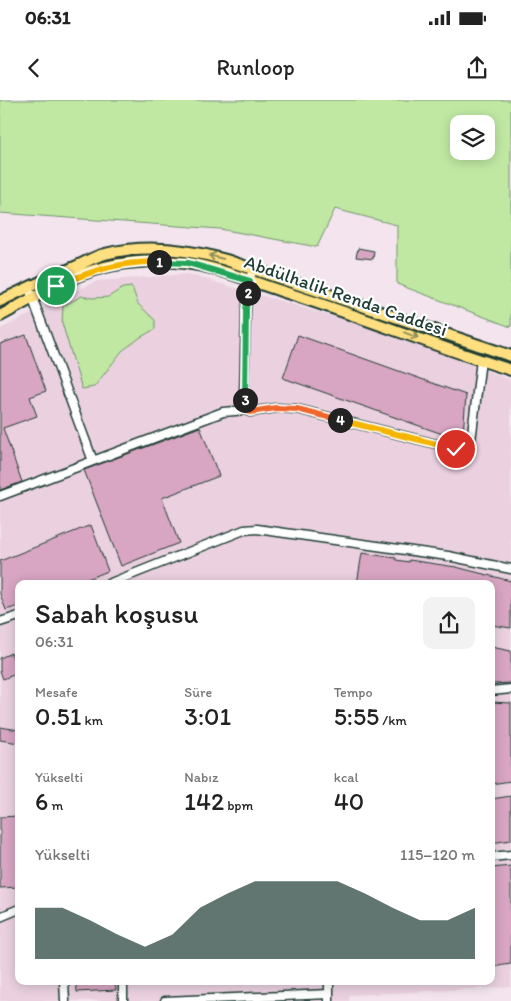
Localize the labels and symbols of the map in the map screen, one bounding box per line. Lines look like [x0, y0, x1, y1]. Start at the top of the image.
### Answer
pin: 1 [146, 250, 172, 274]
street label: Abdülhalik Renda Caddesi [241, 250, 450, 341]
one-way arrow [208, 251, 224, 261]
pin [35, 265, 77, 307]
pin: 2 [236, 280, 260, 306]
one-way arrow [403, 331, 418, 340]
pin: 3 [232, 388, 258, 412]
pin: 4 [328, 408, 352, 432]
pin [435, 428, 477, 470]

